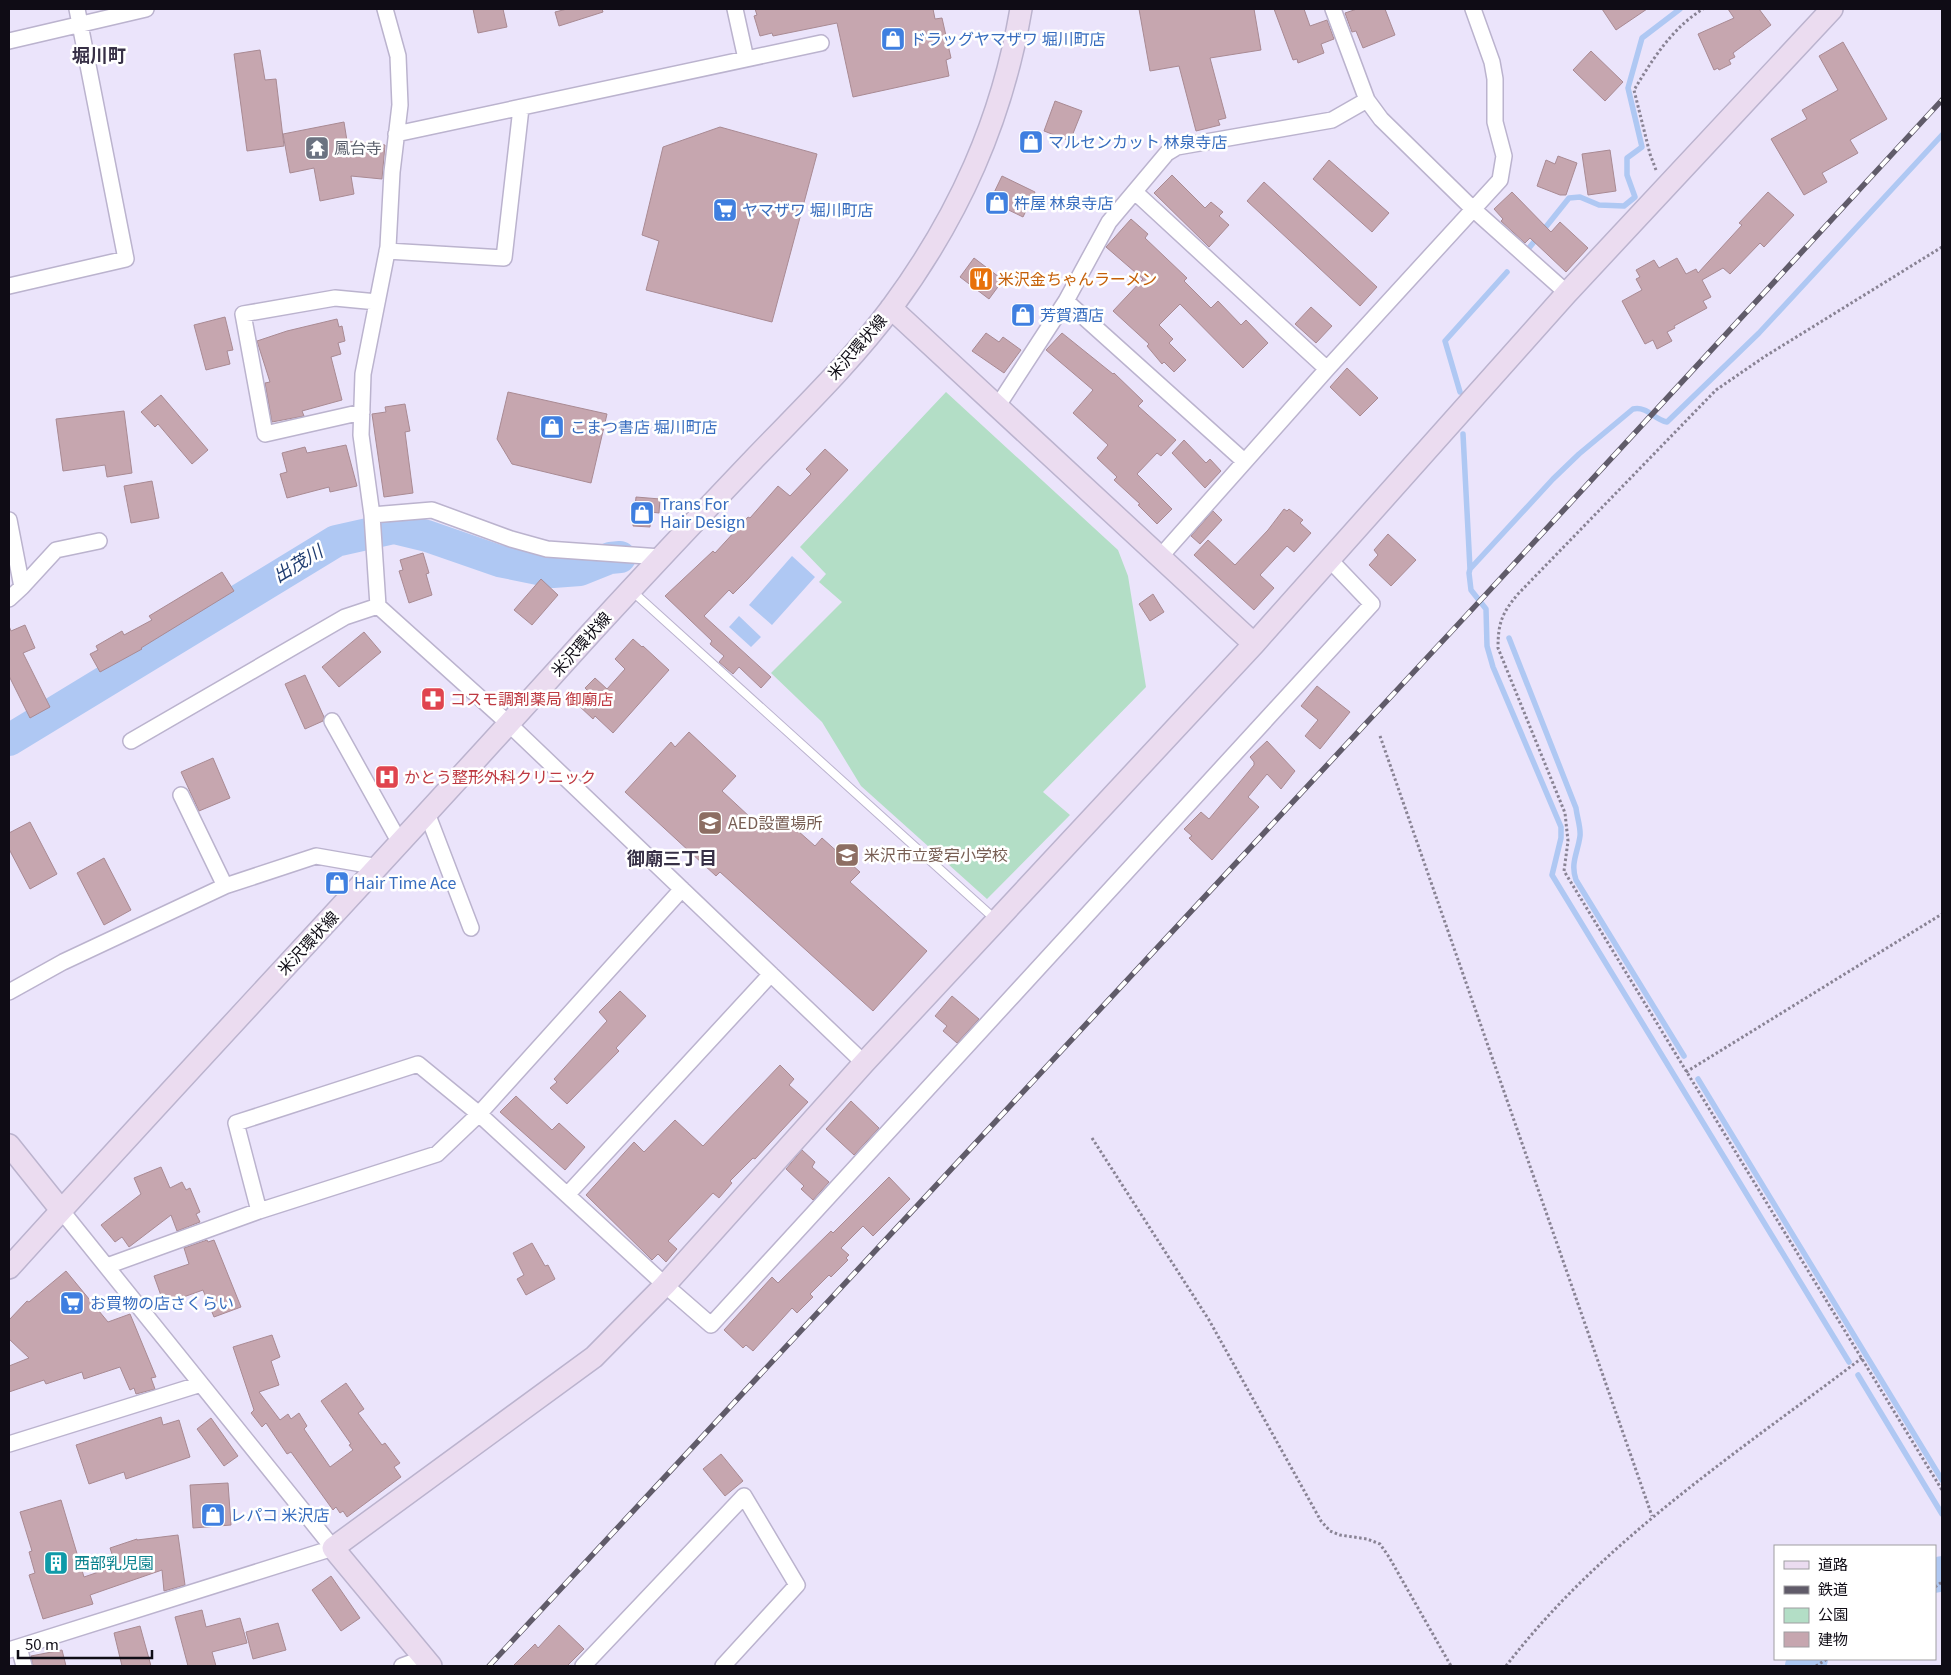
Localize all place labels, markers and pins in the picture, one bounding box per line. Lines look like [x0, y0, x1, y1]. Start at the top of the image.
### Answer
shop icon: ドラッグヤマザワ 堀川町店 [880, 26, 906, 52]
place label: ドラッグヤマザワ 堀川町店 [910, 26, 1106, 50]
shop icon: マルセンカット 林泉寺店 [1018, 129, 1044, 155]
place label: マルセンカット 林泉寺店 [1048, 129, 1228, 153]
temple icon: 鳳台寺 [304, 135, 330, 161]
place label: 鳳台寺 [334, 135, 382, 159]
shop icon: 杵屋 林泉寺店 [984, 190, 1010, 216]
place label: 杵屋 林泉寺店 [1014, 190, 1114, 214]
supermarket icon: ヤマザワ 堀川町店 [712, 197, 738, 223]
place label: ヤマザワ 堀川町店 [742, 197, 874, 221]
restaurant icon: 米沢金ちゃんラーメン [968, 266, 994, 292]
place label: 米沢金ちゃんラーメン [998, 266, 1157, 290]
shop icon: 芳賀酒店 [1010, 302, 1036, 328]
place label: 芳賀酒店 [1040, 302, 1104, 326]
shop icon: こまつ書店 堀川町店 [539, 414, 565, 440]
place label: こまつ書店 堀川町店 [570, 414, 718, 438]
place label: Trans For Hair Design [660, 491, 745, 533]
shop icon: Trans For Hair Design [629, 500, 655, 526]
pharmacy icon: コスモ調剤薬局 御廟店 [420, 686, 446, 712]
place label: コスモ調剤薬局 御廟店 [450, 686, 614, 710]
hospital icon: かとう整形外科クリニック [374, 764, 400, 790]
place label: かとう整形外科クリニック [404, 764, 596, 788]
school or university icon: AED設置場所 [697, 810, 723, 836]
place label: AED設置場所 [728, 810, 822, 834]
school or university icon: 米沢市立愛宕小学校 [834, 842, 860, 868]
place label: 米沢市立愛宕小学校 [864, 842, 1008, 866]
shop icon: Hair Time Ace [324, 870, 350, 896]
place label: Hair Time Ace [354, 870, 457, 894]
supermarket icon: お買物の店さくらい [59, 1290, 85, 1316]
place label: お買物の店さくらい [90, 1290, 234, 1314]
shop icon: レパコ 米沢店 [200, 1502, 226, 1528]
place label: レパコ 米沢店 [230, 1502, 330, 1526]
building icon: 西部乳児園 [43, 1550, 69, 1576]
place label: 西部乳児園 [74, 1550, 154, 1574]

